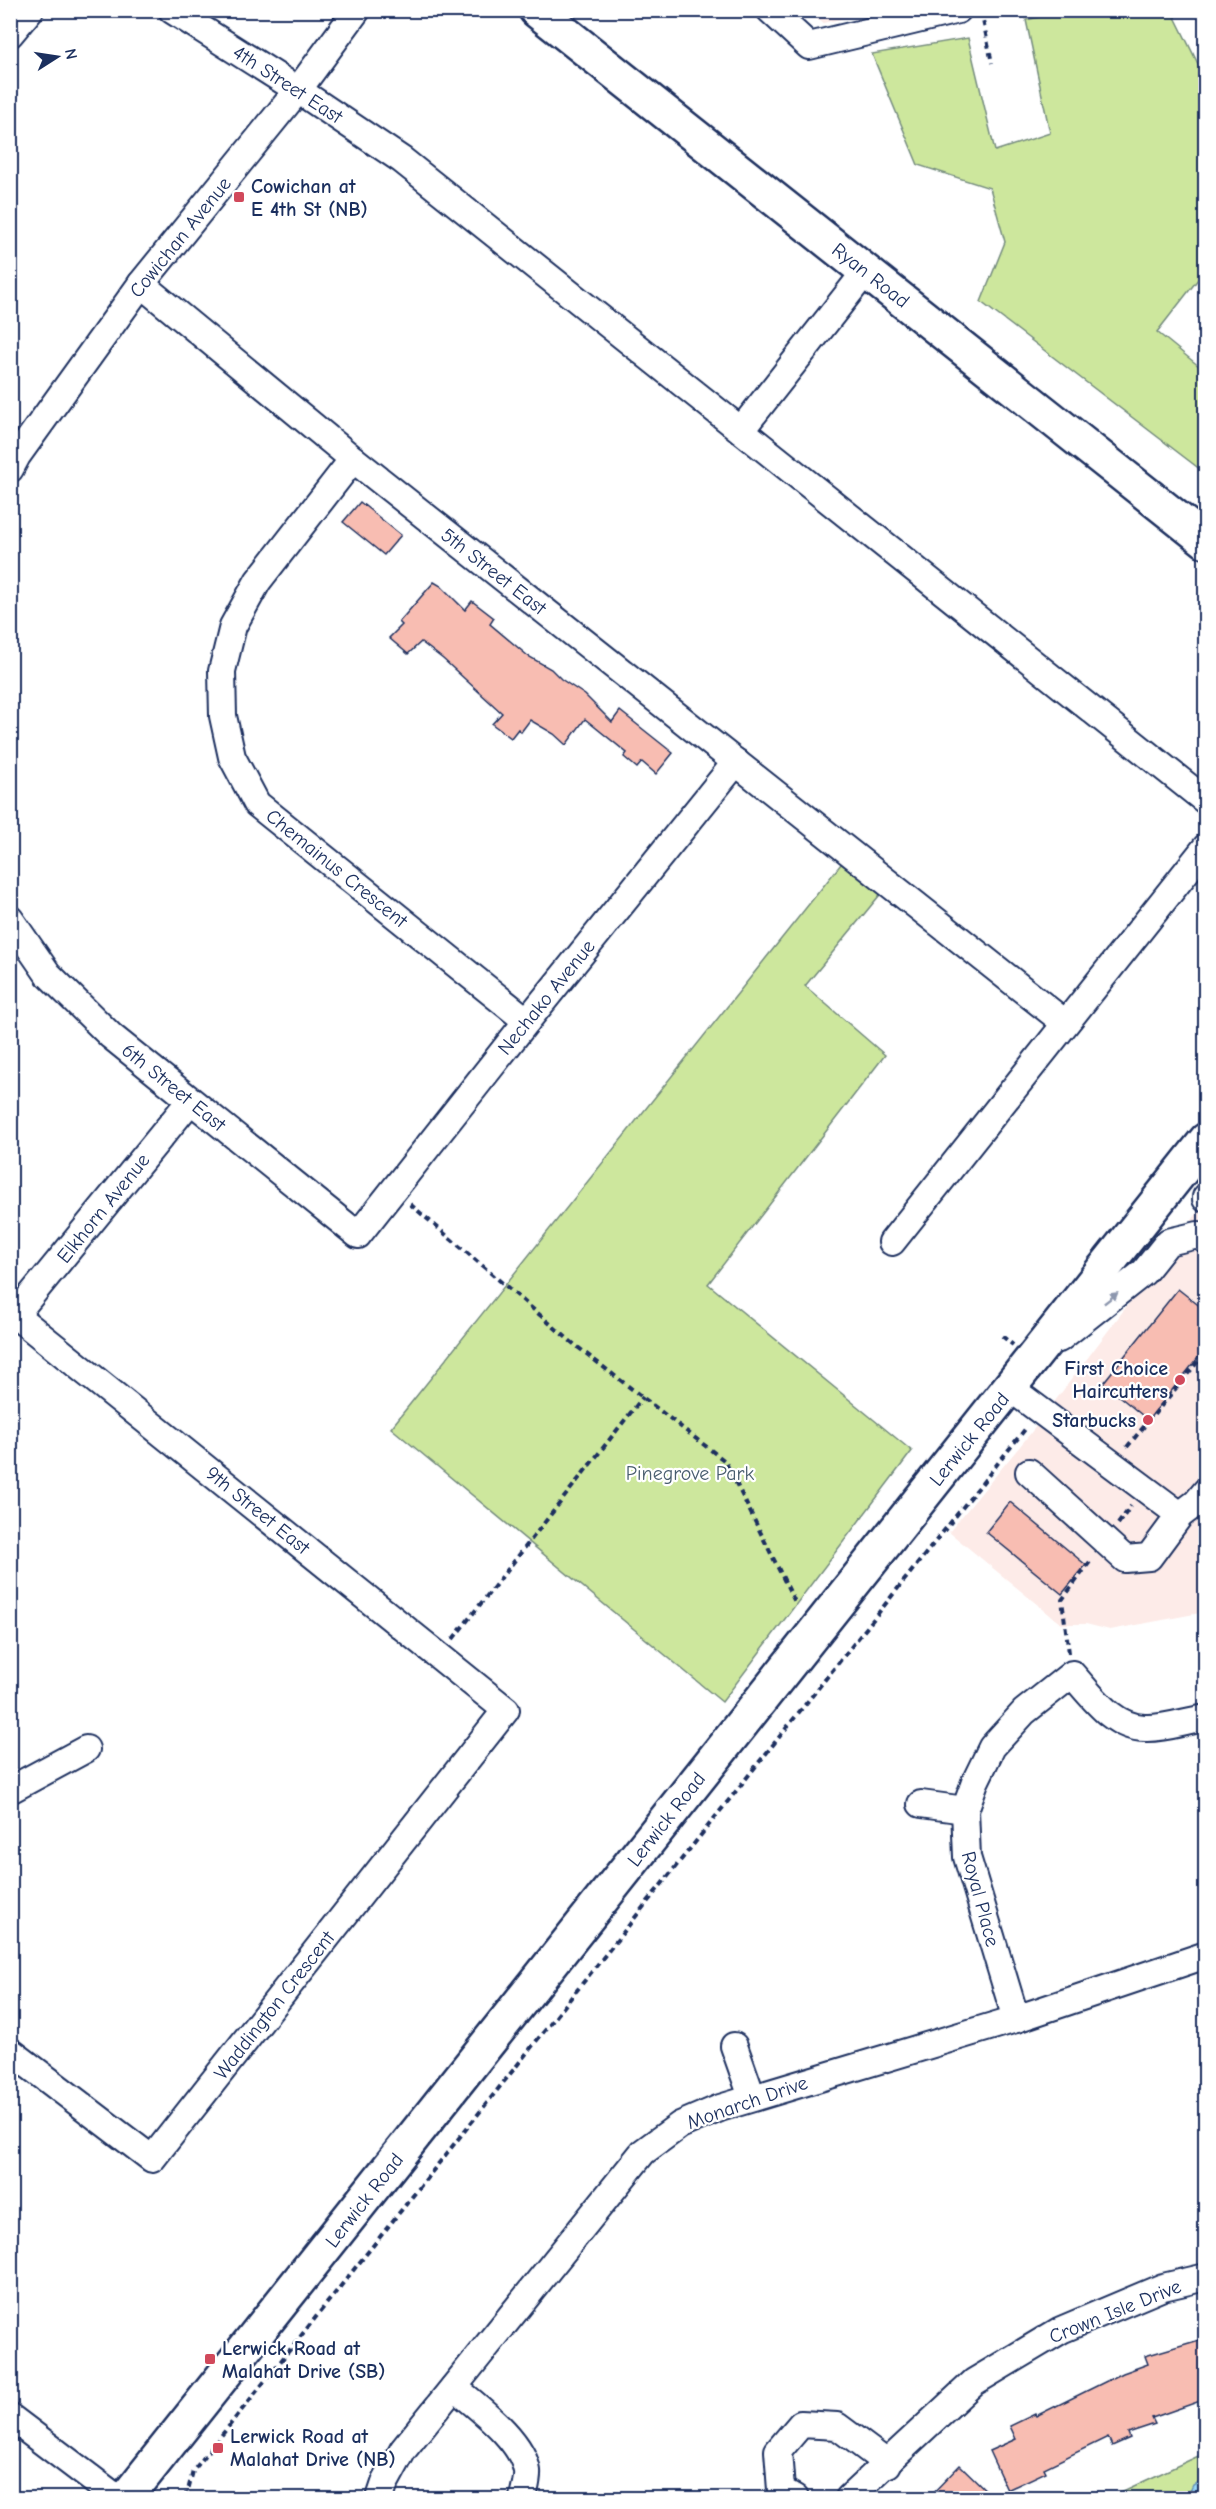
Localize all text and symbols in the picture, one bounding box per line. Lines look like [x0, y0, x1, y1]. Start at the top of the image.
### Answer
north arrow [27, 27, 87, 87]
street label: 4th Street East [229, 40, 348, 129]
text: N [61, 47, 81, 61]
street label: Cowichan Avenue [125, 172, 236, 302]
place label: Cowichan at E 4th St (NB) [251, 175, 368, 221]
marker: Cowichan at E 4th St (NB) [232, 190, 246, 204]
street label: Ryan Road [827, 238, 914, 313]
street label: 5th Street East [437, 523, 552, 620]
street label: Chemainus Crescent [261, 804, 413, 933]
street label: Nechako Avenue [493, 935, 600, 1059]
street label: 6th Street East [117, 1038, 231, 1137]
street label: Elkhorn Avenue [52, 1149, 154, 1268]
one-way arrow [1104, 1292, 1119, 1304]
place label: First Choice Haircutters [1064, 1357, 1168, 1403]
marker: First Choice Haircutters [1173, 1373, 1187, 1387]
street label: Lerwick Road [925, 1388, 1014, 1491]
place label: Starbucks [1052, 1409, 1136, 1432]
marker: Starbucks [1141, 1413, 1155, 1427]
street label: 9th Street East [201, 1462, 315, 1560]
park label: Pinegrove Park [626, 1462, 754, 1485]
street label: Lerwick Road [622, 1768, 710, 1871]
street label: Royal Place [957, 1849, 1004, 1949]
street label: Waddington Crescent [209, 1926, 340, 2084]
street label: Monarch Drive [684, 2071, 811, 2134]
street label: Lerwick Road [320, 2149, 408, 2252]
street label: Crown Isle Drive [1046, 2275, 1185, 2348]
place label: Lerwick Road at Malahat Drive (SB) [222, 2337, 385, 2383]
marker: Lerwick Road at Malahat Drive (SB) [203, 2352, 217, 2366]
place label: Lerwick Road at Malahat Drive (NB) [230, 2425, 396, 2471]
marker: Lerwick Road at Malahat Drive (NB) [211, 2441, 225, 2455]

